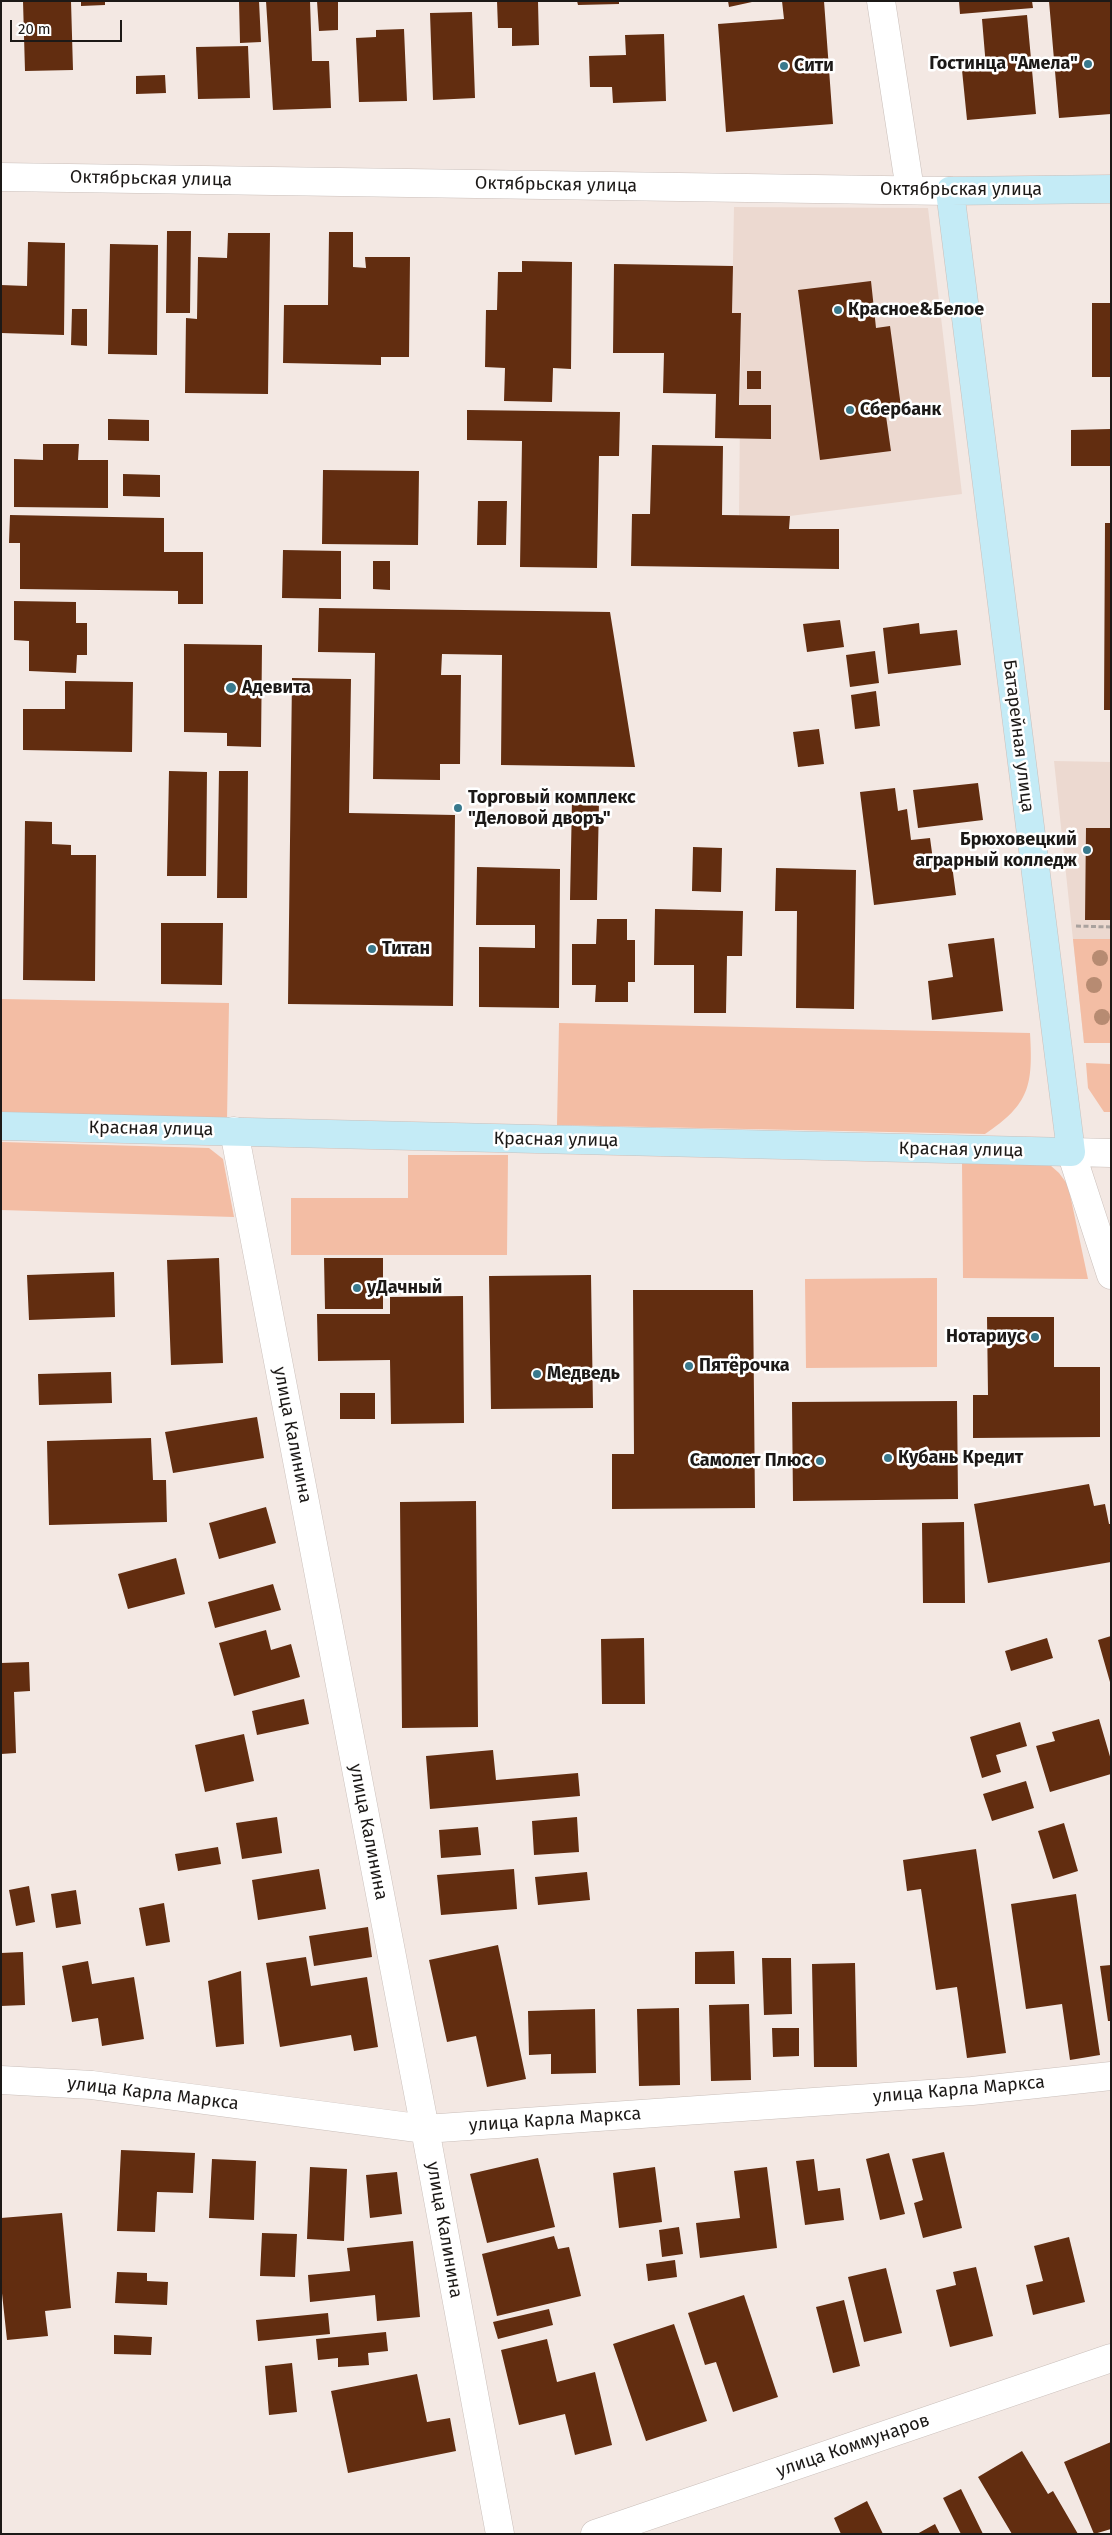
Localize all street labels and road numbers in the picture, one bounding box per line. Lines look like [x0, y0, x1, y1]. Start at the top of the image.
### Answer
street label: Октябрьская улица [70, 167, 232, 191]
street label: Октябрьская улица [475, 173, 637, 197]
street label: Октябрьская улица [880, 179, 1042, 201]
street label: Батарейная улица [998, 658, 1038, 814]
street label: Красная улица [88, 1117, 214, 1141]
street label: Красная улица [493, 1128, 619, 1152]
street label: Красная улица [898, 1138, 1024, 1162]
street label: улица Калинина [268, 1365, 316, 1505]
street label: улица Калинина [344, 1762, 392, 1902]
street label: улица Карла Маркса [872, 2072, 1046, 2108]
street label: улица Карла Маркса [66, 2073, 240, 2115]
street label: улица Карла Маркса [468, 2103, 642, 2137]
street label: улица Калинина [421, 2160, 467, 2300]
street label: улица Коммунаров [774, 2410, 932, 2482]

